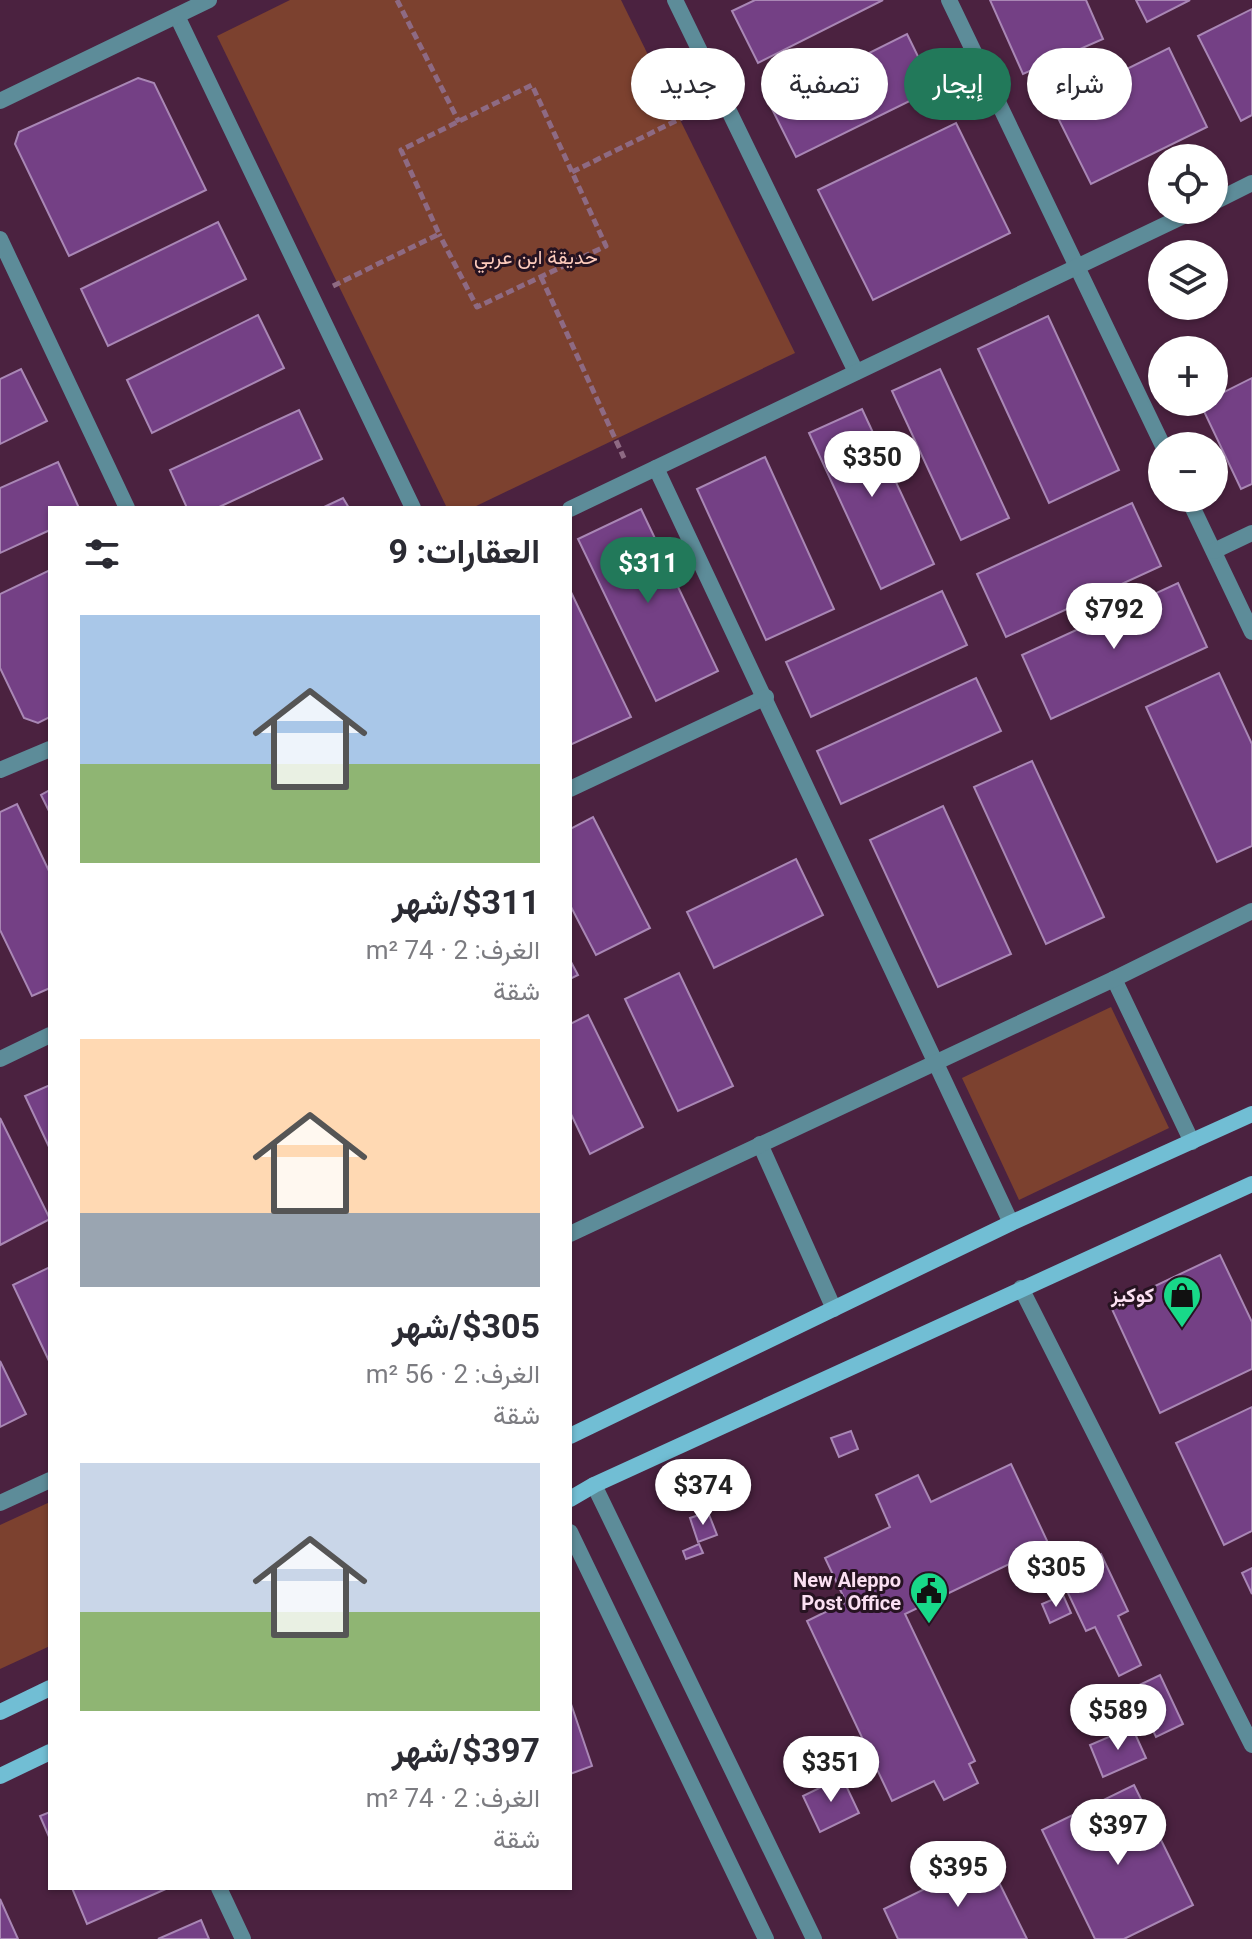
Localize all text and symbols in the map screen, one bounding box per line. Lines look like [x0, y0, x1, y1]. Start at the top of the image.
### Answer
chip: جديد [631, 48, 745, 120]
chip: تصفية [761, 48, 888, 120]
chip: إيجار [904, 48, 1011, 120]
chip: شراء [1027, 48, 1132, 120]
map controls [1148, 144, 1228, 512]
button: locate [1148, 144, 1228, 224]
button: layers [1148, 240, 1228, 320]
park label: حديقة ابن عربي [474, 245, 598, 274]
button: + [1148, 336, 1228, 416]
pin: $350 [825, 431, 919, 499]
button: − [1148, 432, 1228, 512]
text: $350 [842, 442, 902, 472]
text: العقارات: 9 [388, 531, 540, 571]
icon: filters [80, 532, 124, 576]
pin: $311 [601, 537, 695, 605]
text: $311 [618, 548, 678, 578]
pin: $792 [1067, 583, 1161, 651]
text: $792 [1084, 594, 1144, 624]
icon: home [238, 667, 382, 811]
text: $311/شهر [392, 882, 540, 922]
text: الغرف: 2 · 74 m² [366, 935, 540, 965]
text: شقة [493, 976, 540, 1006]
icon: home [238, 1091, 382, 1235]
shop icon: كوكيز [1161, 1274, 1203, 1329]
place label: كوكيز [1110, 1283, 1154, 1308]
text: $305/شهر [392, 1306, 540, 1346]
text: الغرف: 2 · 56 m² [366, 1359, 540, 1389]
text: شقة [493, 1400, 540, 1430]
pin: $374 [656, 1459, 750, 1527]
text: $374 [673, 1470, 733, 1500]
icon: home [238, 1515, 382, 1659]
pin: $305 [1009, 1541, 1103, 1609]
text: $305 [1026, 1552, 1086, 1582]
place label: New Aleppo Post Office [793, 1568, 901, 1615]
public building icon: New Aleppo Post Office [908, 1570, 950, 1625]
pin: $589 [1071, 1684, 1165, 1752]
text: $589 [1088, 1695, 1148, 1725]
text: $397/شهر [392, 1730, 540, 1770]
pin: $351 [784, 1736, 878, 1804]
text: $351 [801, 1747, 861, 1777]
text: الغرف: 2 · 74 m² [366, 1783, 540, 1813]
pin: $397 [1071, 1799, 1165, 1867]
text: $397 [1088, 1810, 1148, 1840]
text: شقة [493, 1824, 540, 1854]
pin: $395 [911, 1841, 1005, 1909]
text: $395 [928, 1852, 988, 1882]

